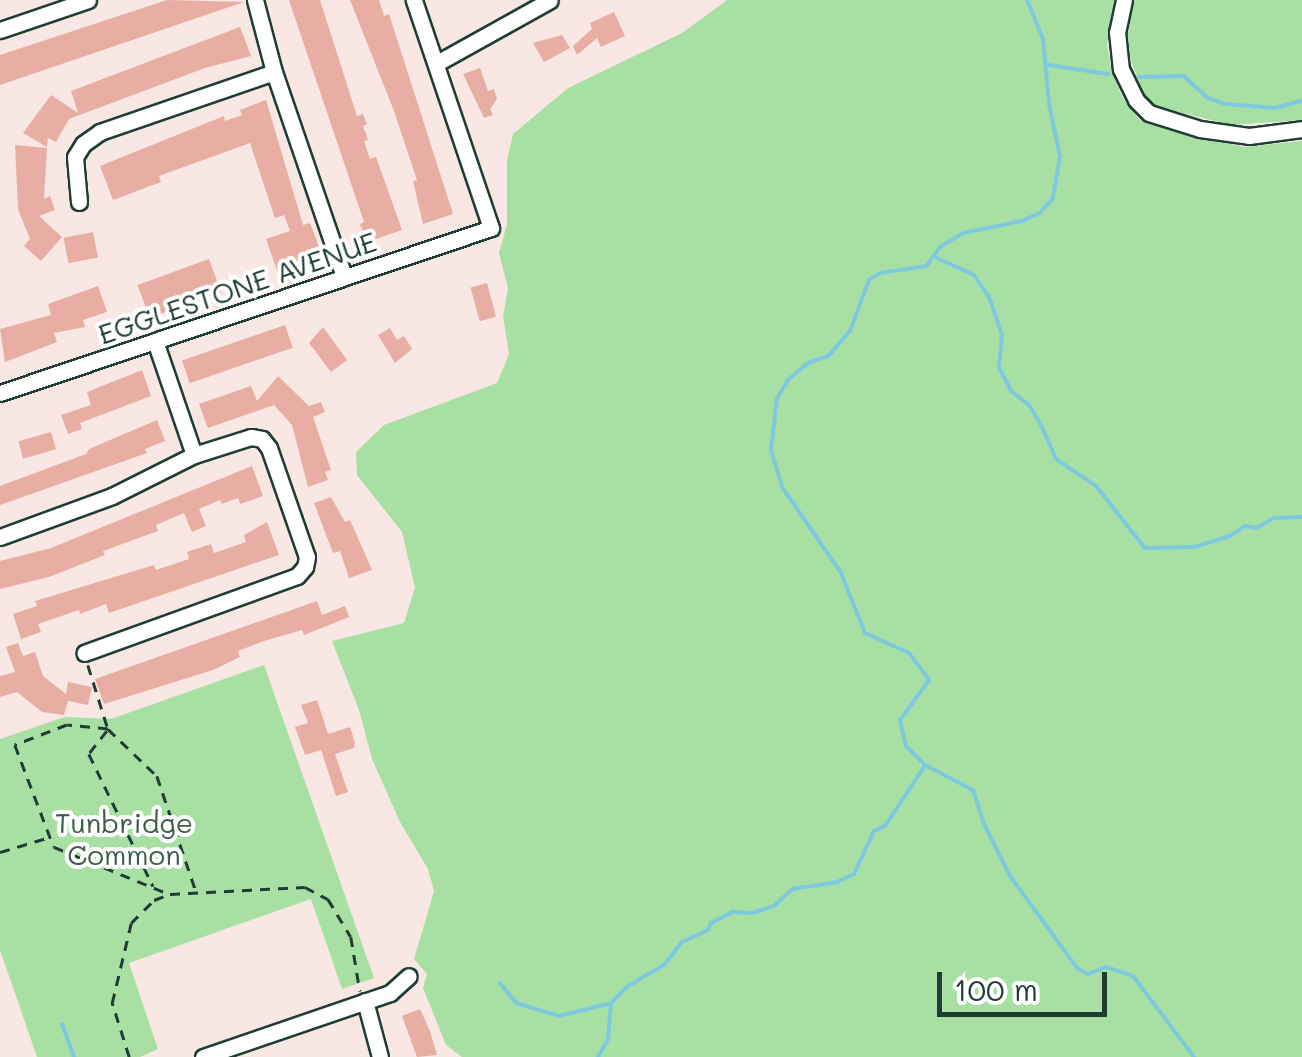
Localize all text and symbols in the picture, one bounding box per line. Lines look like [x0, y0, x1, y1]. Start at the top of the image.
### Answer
street label: EGGLESTONE AVENUE [93, 224, 381, 350]
park label: Tunbridge Common [55, 805, 193, 871]
scale bar [942, 952, 1112, 1014]
text: 100 m [954, 969, 1038, 1009]

